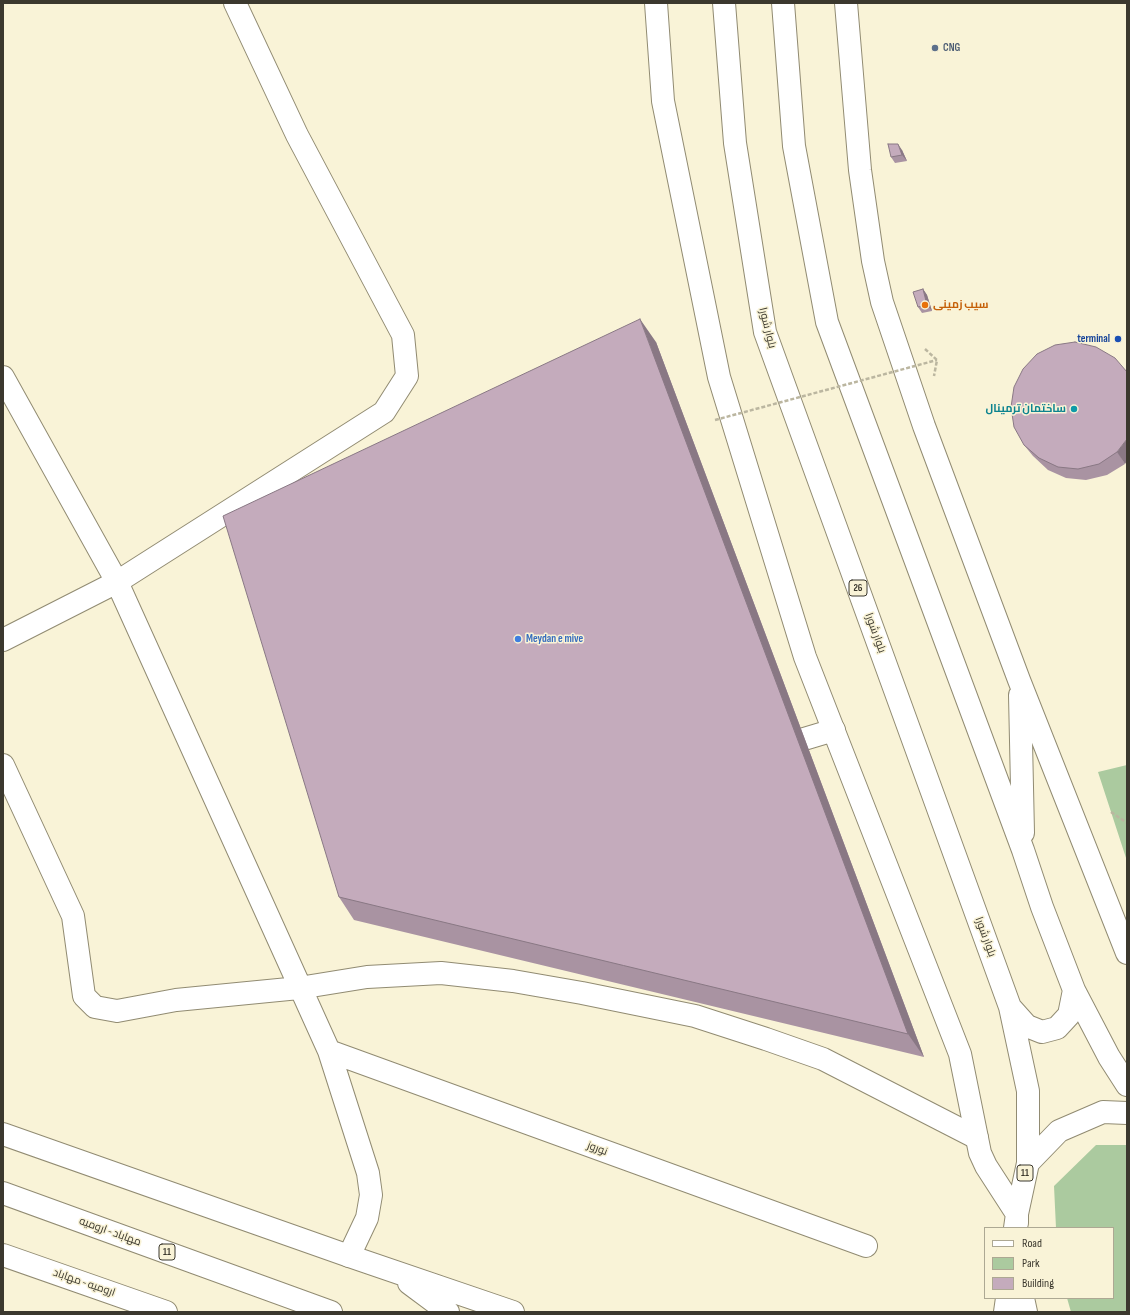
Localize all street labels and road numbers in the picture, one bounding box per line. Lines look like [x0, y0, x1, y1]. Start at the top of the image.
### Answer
street label: بلوار شورا [756, 306, 778, 350]
road number: 26 [849, 580, 867, 596]
street label: بلوار شورا [862, 611, 888, 655]
street label: بلوار شورا [972, 915, 998, 959]
street label: نوروز [585, 1139, 609, 1159]
road number: 11 [1017, 1165, 1033, 1181]
street label: مهاباد - ارومیه [77, 1215, 143, 1249]
road number: 11 [159, 1244, 175, 1260]
street label: ارومیه - مهاباد [51, 1266, 117, 1300]

